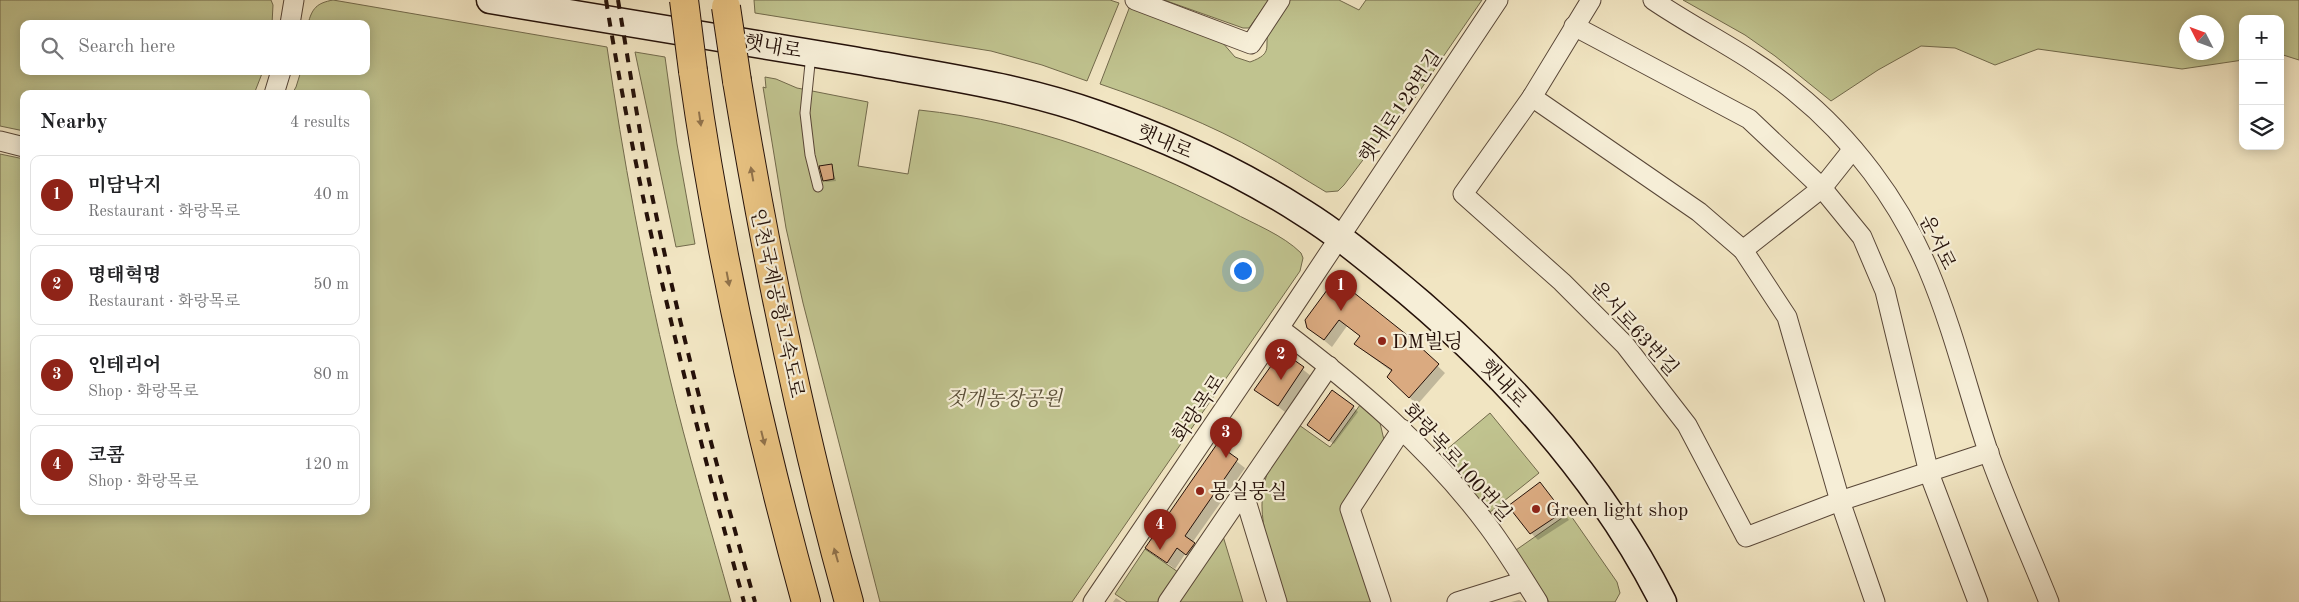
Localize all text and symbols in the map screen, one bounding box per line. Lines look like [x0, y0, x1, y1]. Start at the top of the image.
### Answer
north arrow [2179, 15, 2224, 60]
map controls [2239, 15, 2284, 150]
button: + [2239, 15, 2284, 60]
search box [20, 20, 370, 75]
street label: 햇내로 [742, 31, 803, 63]
icon: search [38, 34, 66, 62]
text: Search here [78, 38, 175, 57]
street label: 햇내로128번길 [1355, 46, 1447, 167]
button: − [2239, 60, 2284, 105]
button: layers [2239, 105, 2284, 150]
one-way arrow [696, 111, 704, 127]
text: Nearby [40, 112, 108, 133]
text: 4 results [290, 115, 350, 131]
street label: 햇내로 [1134, 120, 1196, 163]
one-way arrow [748, 166, 756, 182]
text: 미담낙지 [88, 177, 161, 196]
text: 1 [52, 187, 62, 203]
text: 40 m [313, 187, 349, 203]
text: Restaurant · 화랑목로 [88, 204, 240, 220]
street label: 인천국제공항고속도로 [746, 206, 808, 400]
street label: 운서로 [1915, 212, 1960, 273]
your location [1230, 258, 1256, 284]
text: 명태혁명 [88, 267, 161, 286]
pin: 1 [1325, 270, 1357, 311]
one-way arrow [725, 271, 733, 287]
text: 2 [52, 277, 62, 293]
text: 50 m [313, 277, 349, 293]
street label: 운서로63번길 [1586, 277, 1683, 381]
text: Restaurant · 화랑목로 [88, 294, 240, 310]
place label: DM빌딩 [1392, 331, 1463, 353]
marker: DM빌딩 [1376, 335, 1388, 347]
pin: 2 [1265, 339, 1297, 380]
street label: 햇내로 [1475, 355, 1531, 412]
text: 인테리어 [88, 357, 161, 376]
text: 3 [52, 367, 62, 383]
text: 80 m [313, 367, 349, 383]
street label: 화랑목로 [1168, 370, 1230, 447]
text: Shop · 화랑목로 [88, 384, 198, 400]
park label: 젓개농장공원 [946, 387, 1064, 410]
street label: 화랑목로100번길 [1399, 399, 1516, 526]
pin: 3 [1210, 417, 1242, 458]
one-way arrow [759, 430, 767, 445]
text: 코콤 [88, 447, 125, 466]
text: 4 [52, 457, 62, 473]
text: 120 m [304, 457, 349, 473]
text: Shop · 화랑목로 [88, 474, 198, 490]
place label: 몽실뭉실 [1210, 481, 1287, 503]
marker: 몽실뭉실 [1194, 485, 1206, 497]
place label: Green light shop [1546, 501, 1688, 521]
marker: Green light shop [1530, 503, 1542, 515]
pin: 4 [1144, 509, 1176, 550]
one-way arrow [831, 547, 839, 562]

